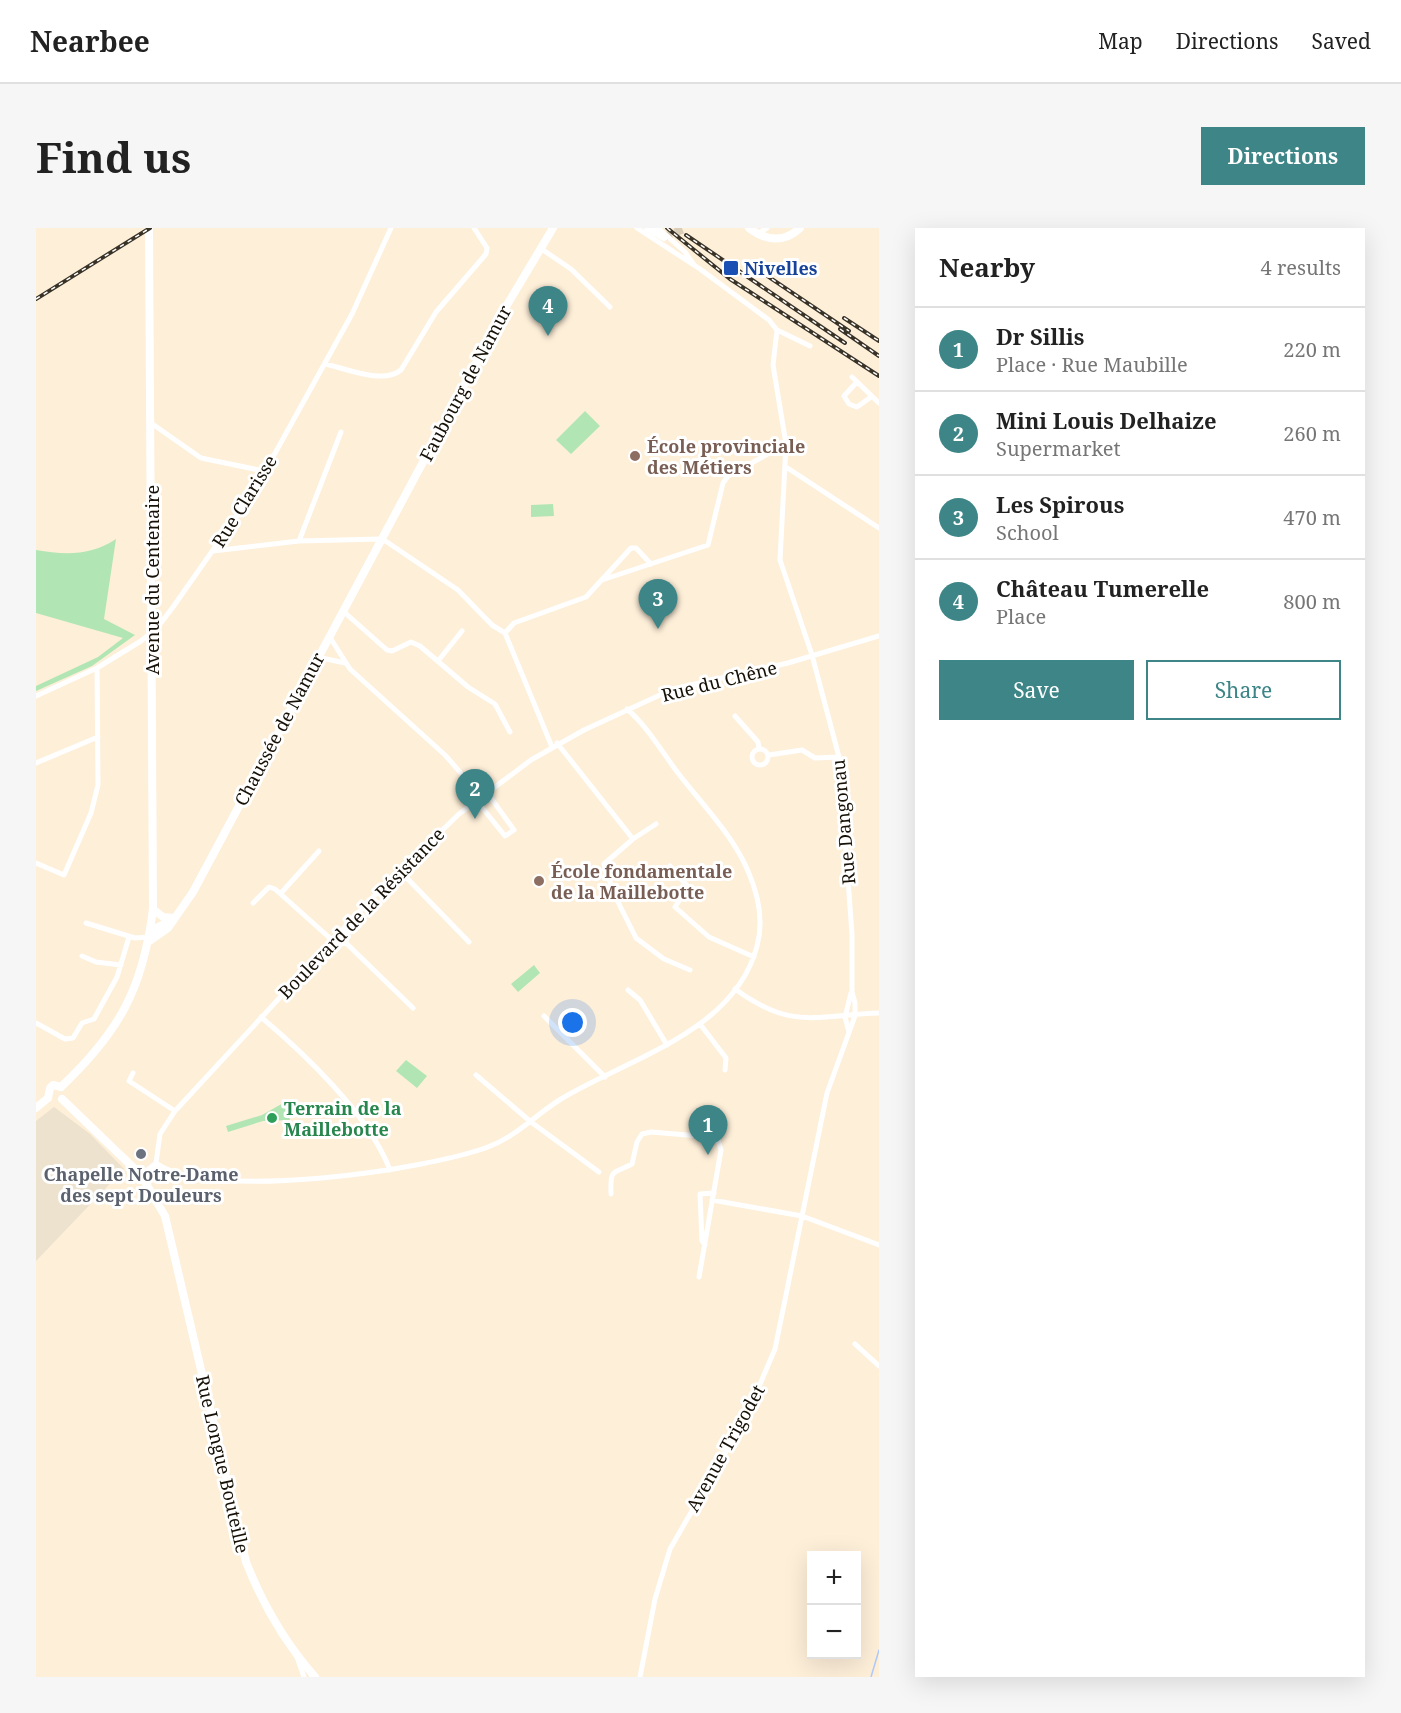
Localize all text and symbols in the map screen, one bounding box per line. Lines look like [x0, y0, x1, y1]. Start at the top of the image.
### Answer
text: Nearbee [30, 22, 150, 60]
text: Map [1098, 27, 1143, 55]
text: Directions [1176, 27, 1278, 55]
text: Saved [1311, 27, 1371, 55]
button: Directions [1201, 127, 1365, 185]
text: Find us [36, 128, 191, 185]
text: Nearby [939, 249, 1035, 285]
text: 4 results [1261, 254, 1341, 281]
place label: Nivelles [744, 256, 818, 280]
marker: Nivelles [722, 259, 740, 277]
pin: 4 [528, 286, 568, 336]
street label: Faubourg de Namur [414, 300, 517, 465]
text: Dr Sillis [996, 321, 1084, 351]
text: 1 [953, 336, 964, 363]
text: 220 m [1283, 336, 1341, 363]
text: Place · Rue Maubille [996, 351, 1188, 378]
text: Mini Louis Delhaize [996, 405, 1217, 435]
text: 2 [953, 420, 964, 447]
text: 260 m [1283, 420, 1341, 447]
place label: École provinciale des Métiers [647, 434, 805, 479]
text: Supermarket [996, 435, 1121, 462]
marker: École provinciale des Métiers [628, 449, 642, 463]
street label: Rue Clarisse [206, 450, 282, 552]
street label: Avenue du Centenaire [140, 485, 164, 675]
text: Les Spirous [996, 489, 1124, 519]
text: 3 [953, 504, 964, 531]
text: 470 m [1283, 504, 1341, 531]
text: School [996, 519, 1059, 546]
text: Château Tumerelle [996, 573, 1209, 603]
pin: 3 [638, 580, 678, 629]
text: 4 [953, 588, 964, 615]
text: 800 m [1283, 588, 1341, 615]
text: Place [996, 603, 1046, 630]
street label: Chaussée de Namur [228, 648, 330, 810]
street label: Rue du Chêne [659, 655, 779, 707]
button: Save [939, 660, 1134, 720]
button: Share [1146, 660, 1341, 720]
street label: Rue Dangonau [826, 758, 860, 886]
pin: 2 [456, 770, 494, 819]
street label: Boulevard de la Résistance [273, 822, 449, 1004]
place label: École fondamentale de la Maillebotte [551, 859, 732, 904]
marker: École fondamentale de la Maillebotte [532, 874, 546, 888]
your location [558, 1008, 587, 1037]
place label: Terrain de la Maillebotte [284, 1096, 402, 1141]
pin: 1 [688, 1106, 728, 1155]
marker: Terrain de la Maillebotte [265, 1111, 279, 1125]
marker: Chapelle Notre-Dame des sept Douleurs [134, 1147, 148, 1161]
place label: Chapelle Notre-Dame des sept Douleurs [44, 1162, 238, 1207]
street label: Rue Longue Bouteille [191, 1372, 255, 1556]
street label: Avenue Trigodet [680, 1380, 770, 1516]
map controls [807, 1551, 861, 1659]
button: + [807, 1551, 861, 1605]
button: − [807, 1605, 861, 1659]

